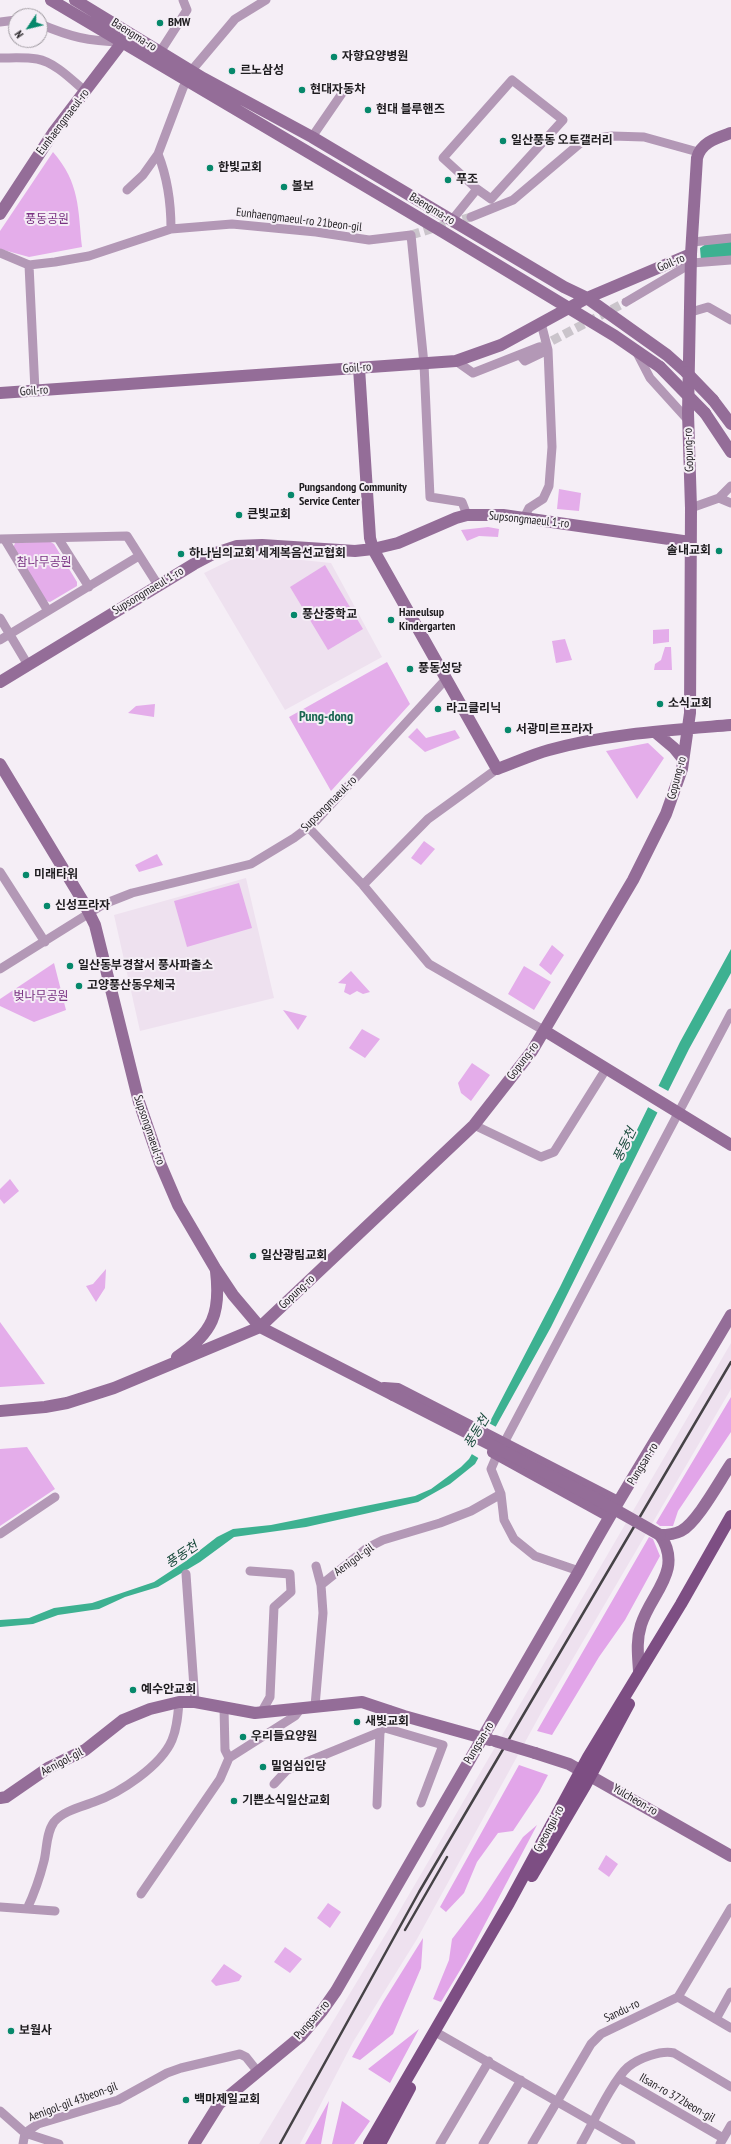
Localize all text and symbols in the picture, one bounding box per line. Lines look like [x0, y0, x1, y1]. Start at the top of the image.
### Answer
north arrow [8, 8, 48, 48]
street label: Baengma-ro [109, 16, 159, 54]
place label: BMW [168, 16, 190, 30]
marker: BMW [155, 18, 165, 28]
text: N [12, 28, 26, 41]
place label: 자향요양병원 [342, 50, 408, 64]
marker: 자향요양병원 [329, 52, 339, 62]
place label: 르노삼성 [240, 64, 284, 78]
marker: 르노삼성 [227, 66, 237, 76]
place label: 현대자동차 [310, 83, 365, 97]
marker: 현대자동차 [297, 85, 307, 95]
street label: Eunhaengmaeul-ro [34, 86, 92, 158]
place label: 현대 블루핸즈 [376, 103, 445, 117]
marker: 현대 블루핸즈 [363, 105, 373, 115]
place label: 일산풍동 오토갤러리 [511, 134, 613, 148]
marker: 일산풍동 오토갤러리 [498, 136, 508, 146]
place label: 한빛교회 [218, 161, 262, 175]
marker: 한빛교회 [205, 163, 215, 173]
place label: 푸조 [456, 173, 478, 187]
marker: 푸조 [443, 175, 453, 185]
place label: 볼보 [292, 180, 314, 194]
marker: 볼보 [279, 182, 289, 192]
street label: Baengma-ro [407, 190, 457, 228]
street label: Eunhaengmaeul-ro 21beon-gil [235, 205, 363, 235]
park label: 풍동공원 [25, 213, 69, 227]
street label: Goil-ro [655, 251, 687, 275]
street label: Goil-ro [342, 360, 372, 376]
street label: Goil-ro [19, 383, 49, 399]
street label: Gopung-ro [681, 428, 697, 472]
place label: Pungsandong Community Service Center [299, 481, 407, 509]
marker: Pungsandong Community Service Center [286, 490, 296, 500]
place label: 큰빛교회 [247, 508, 291, 522]
street label: Supsongmaeul 1-ro [488, 509, 570, 531]
marker: 큰빛교회 [234, 510, 244, 520]
place label: 솔내교회 [667, 544, 711, 558]
marker: 솔내교회 [714, 546, 724, 556]
place label: 하나님의교회 세계복음선교협회 [189, 547, 346, 561]
marker: 하나님의교회 세계복음선교협회 [176, 549, 186, 559]
park label: 참나무공원 [16, 556, 72, 570]
street label: Supsongmaeul 1-ro [110, 564, 186, 618]
place label: Haneulsup Kindergarten [399, 606, 455, 634]
place label: 풍산중학교 [302, 608, 357, 622]
marker: 풍산중학교 [289, 610, 299, 620]
marker: Haneulsup Kindergarten [386, 615, 396, 625]
place label: 풍동성당 [418, 662, 462, 676]
marker: 풍동성당 [405, 664, 415, 674]
place label: 소식교회 [668, 697, 712, 711]
marker: 소식교회 [655, 699, 665, 709]
place label: 라고클리닉 [446, 702, 501, 716]
marker: 라고클리닉 [433, 704, 443, 714]
district label: Pung-dong [299, 709, 353, 725]
place label: 서광미르프라자 [516, 723, 593, 737]
marker: 서광미르프라자 [503, 725, 513, 735]
street label: Gopung-ro [664, 755, 690, 801]
street label: Supsongmaeul-ro [298, 773, 360, 835]
place label: 미래타워 [34, 868, 78, 882]
marker: 미래타워 [21, 870, 31, 880]
place label: 신성프라자 [55, 899, 110, 913]
marker: 신성프라자 [42, 901, 52, 911]
place label: 일산동부경찰서 풍사파출소 [78, 959, 213, 973]
marker: 일산동부경찰서 풍사파출소 [65, 961, 75, 971]
place label: 고양풍산동우체국 [87, 979, 175, 993]
marker: 고양풍산동우체국 [74, 981, 84, 991]
park label: 벚나무공원 [13, 990, 69, 1004]
street label: Gopung-ro [504, 1039, 542, 1083]
street label: Supsongmaeul-ro [130, 1093, 168, 1167]
water label: 풍동천 [610, 1125, 640, 1165]
place label: 일산광림교회 [261, 1249, 327, 1263]
marker: 일산광림교회 [248, 1251, 258, 1261]
street label: Gopung-ro [276, 1272, 318, 1312]
water label: 풍동천 [461, 1413, 493, 1451]
street label: Pungsan-ro [624, 1440, 662, 1488]
water label: 풍동천 [163, 1539, 201, 1571]
street label: Aenigol-gil [331, 1541, 377, 1579]
place label: 예수안교회 [141, 1683, 196, 1697]
marker: 예수안교회 [128, 1685, 138, 1695]
place label: 새빛교회 [365, 1715, 409, 1729]
marker: 새빛교회 [352, 1717, 362, 1727]
street label: Pungsan-ro [461, 1719, 497, 1767]
place label: 우리들요양원 [251, 1730, 317, 1744]
marker: 우리들요양원 [238, 1732, 248, 1742]
street label: Aenigol-gil [38, 1745, 86, 1779]
place label: 밀엄심인당 [271, 1760, 326, 1774]
marker: 밀엄심인당 [258, 1762, 268, 1772]
street label: Yulcheon-ro [610, 1781, 660, 1819]
place label: 기쁜소식일산교회 [242, 1794, 330, 1808]
marker: 기쁜소식일산교회 [229, 1796, 239, 1806]
street label: Gyeongui-ro [531, 1803, 567, 1855]
street label: Sandu-ro [602, 1996, 642, 2026]
street label: Pungsan-ro [291, 1998, 333, 2042]
place label: 보월사 [19, 2024, 52, 2038]
marker: 보월사 [6, 2026, 16, 2036]
street label: Ilsan-ro 372beon-gil [637, 2071, 717, 2125]
street label: Aenigol-gil 43beon-gil [27, 2079, 119, 2125]
place label: 백마제일교회 [194, 2093, 260, 2107]
marker: 백마제일교회 [181, 2095, 191, 2105]

